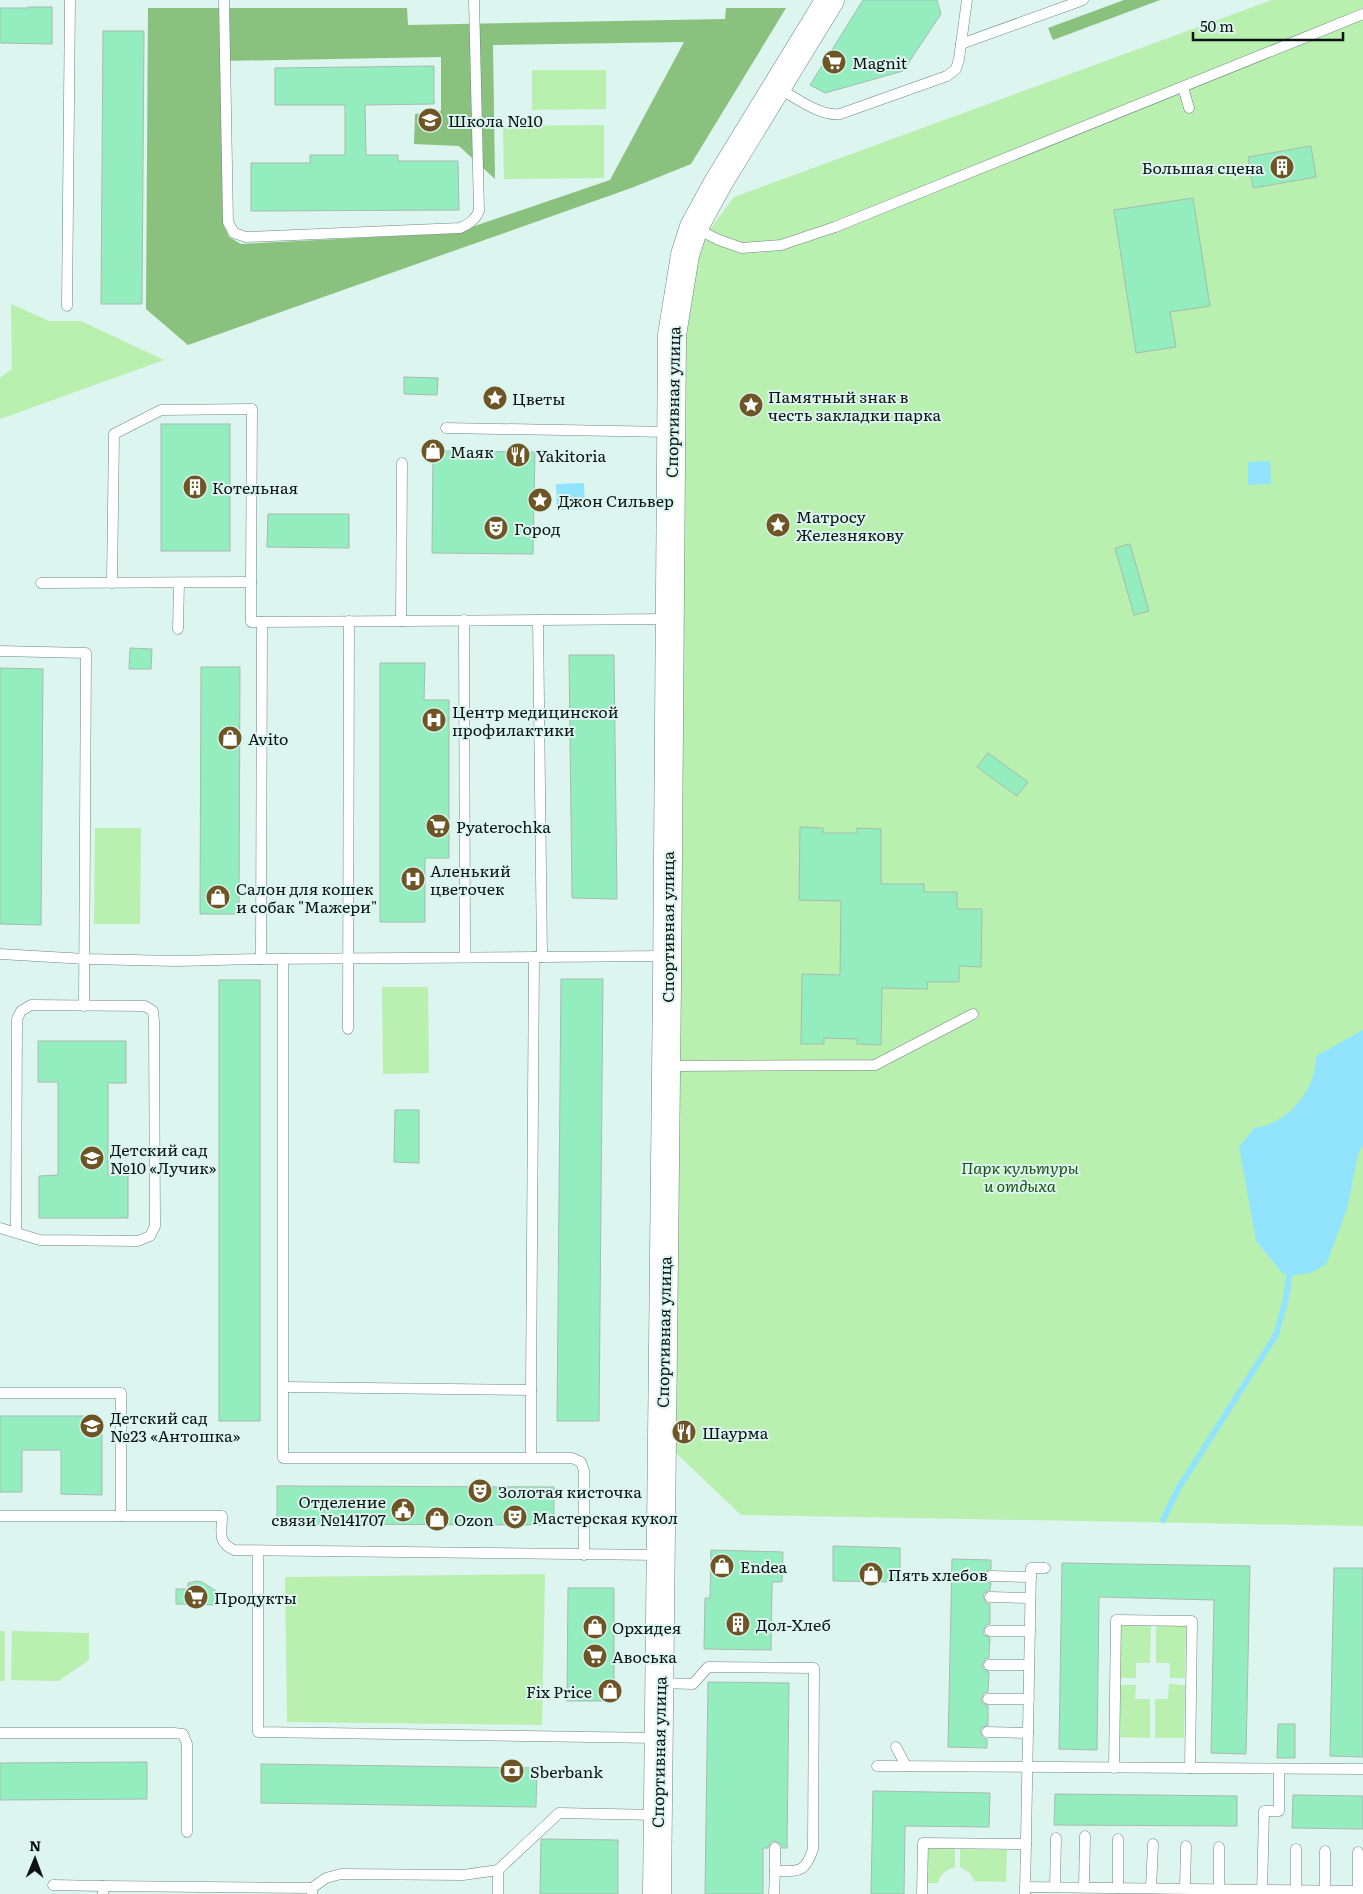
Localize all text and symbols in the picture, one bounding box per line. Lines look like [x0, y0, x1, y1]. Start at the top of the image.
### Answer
scale bar [1193, 10, 1343, 42]
text: 50 m [1200, 14, 1234, 37]
supermarket icon: Magnit [821, 49, 847, 75]
place label: Magnit [852, 50, 908, 74]
school or university icon: Школа №10 [417, 107, 443, 133]
place label: Школа №10 [448, 108, 543, 132]
building icon: Большая сцена [1269, 154, 1295, 180]
place label: Большая сцена [1142, 155, 1264, 179]
street label: Спортивная улица [659, 326, 685, 478]
place label: Памятный знак в честь закладки парка [768, 384, 942, 426]
place icon: Цветы [482, 385, 508, 411]
place label: Цветы [512, 386, 565, 410]
place icon: Памятный знак в честь закладки парка [738, 392, 764, 418]
shop icon: Маяк [420, 438, 446, 464]
place label: Маяк [450, 439, 494, 463]
restaurant icon: Yakitoria [505, 442, 531, 468]
place label: Yakitoria [536, 443, 607, 467]
building icon: Котельная [182, 474, 208, 500]
place label: Котельная [212, 475, 298, 499]
place icon: Джон Сильвер [527, 487, 553, 513]
place label: Джон Сильвер [558, 488, 674, 512]
place label: Матросу Железнякову [796, 504, 905, 546]
place icon: Матросу Железнякову [765, 512, 791, 538]
theatre icon: Город [483, 515, 509, 541]
place label: Город [514, 516, 560, 540]
place label: Центр медицинской профилактики [452, 699, 619, 741]
hospital icon: Центр медицинской профилактики [421, 707, 447, 733]
shop icon: Avito [217, 725, 243, 751]
place label: Avito [248, 726, 288, 750]
supermarket icon: Pyaterochka [425, 813, 451, 839]
place label: Pyaterochka [456, 814, 551, 838]
street label: Спортивная улица [655, 851, 679, 1003]
place label: Аленький цветочек [430, 858, 511, 900]
hospital icon: Аленький цветочек [400, 866, 426, 892]
place label: Салон для кошек и собак "Мажери" [236, 876, 377, 918]
shop icon: Салон для кошек и собак "Мажери" [205, 884, 231, 910]
place label: Детский сад №10 «Лучик» [110, 1137, 217, 1179]
school or university icon: Детский сад №10 «Лучик» [79, 1145, 105, 1171]
park label: Парк культуры и отдыха [961, 1155, 1079, 1197]
street label: Спортивная улица [650, 1256, 676, 1408]
place label: Детский сад №23 «Антошка» [110, 1405, 241, 1447]
school or university icon: Детский сад №23 «Антошка» [79, 1413, 105, 1439]
restaurant icon: Шаурма [671, 1419, 697, 1445]
place label: Шаурма [702, 1420, 769, 1444]
theatre icon: Золотая кисточка [467, 1478, 493, 1504]
place label: Золотая кисточка [498, 1479, 642, 1503]
place label: Отделение связи №141707 [271, 1489, 386, 1531]
public building icon: Отделение связи №141707 [390, 1497, 416, 1523]
theatre icon: Мастерская кукол [502, 1504, 528, 1530]
place label: Мастерская кукол [532, 1505, 678, 1529]
shop icon: Ozon [424, 1506, 450, 1532]
place label: Ozon [454, 1507, 494, 1531]
shop icon: Endea [709, 1553, 735, 1579]
place label: Endea [740, 1554, 788, 1578]
shop icon: Пять хлебов [858, 1561, 884, 1587]
place label: Пять хлебов [888, 1562, 988, 1586]
supermarket icon: Продукты [183, 1584, 209, 1610]
place label: Продукты [214, 1585, 297, 1609]
building icon: Дол-Хлеб [725, 1611, 751, 1637]
place label: Дол-Хлеб [756, 1612, 831, 1636]
shop icon: Орхидея [582, 1614, 608, 1640]
place label: Орхидея [612, 1615, 681, 1639]
supermarket icon: Авоська [582, 1643, 608, 1669]
place label: Авоська [612, 1644, 677, 1668]
street label: Спортивная улица [645, 1676, 671, 1828]
shop icon: Fix Price [597, 1678, 623, 1704]
place label: Fix Price [526, 1679, 592, 1703]
bank icon: Sberbank [499, 1758, 525, 1784]
place label: Sberbank [530, 1759, 603, 1783]
north arrow [10, 1834, 60, 1884]
text: N [29, 1835, 42, 1855]

